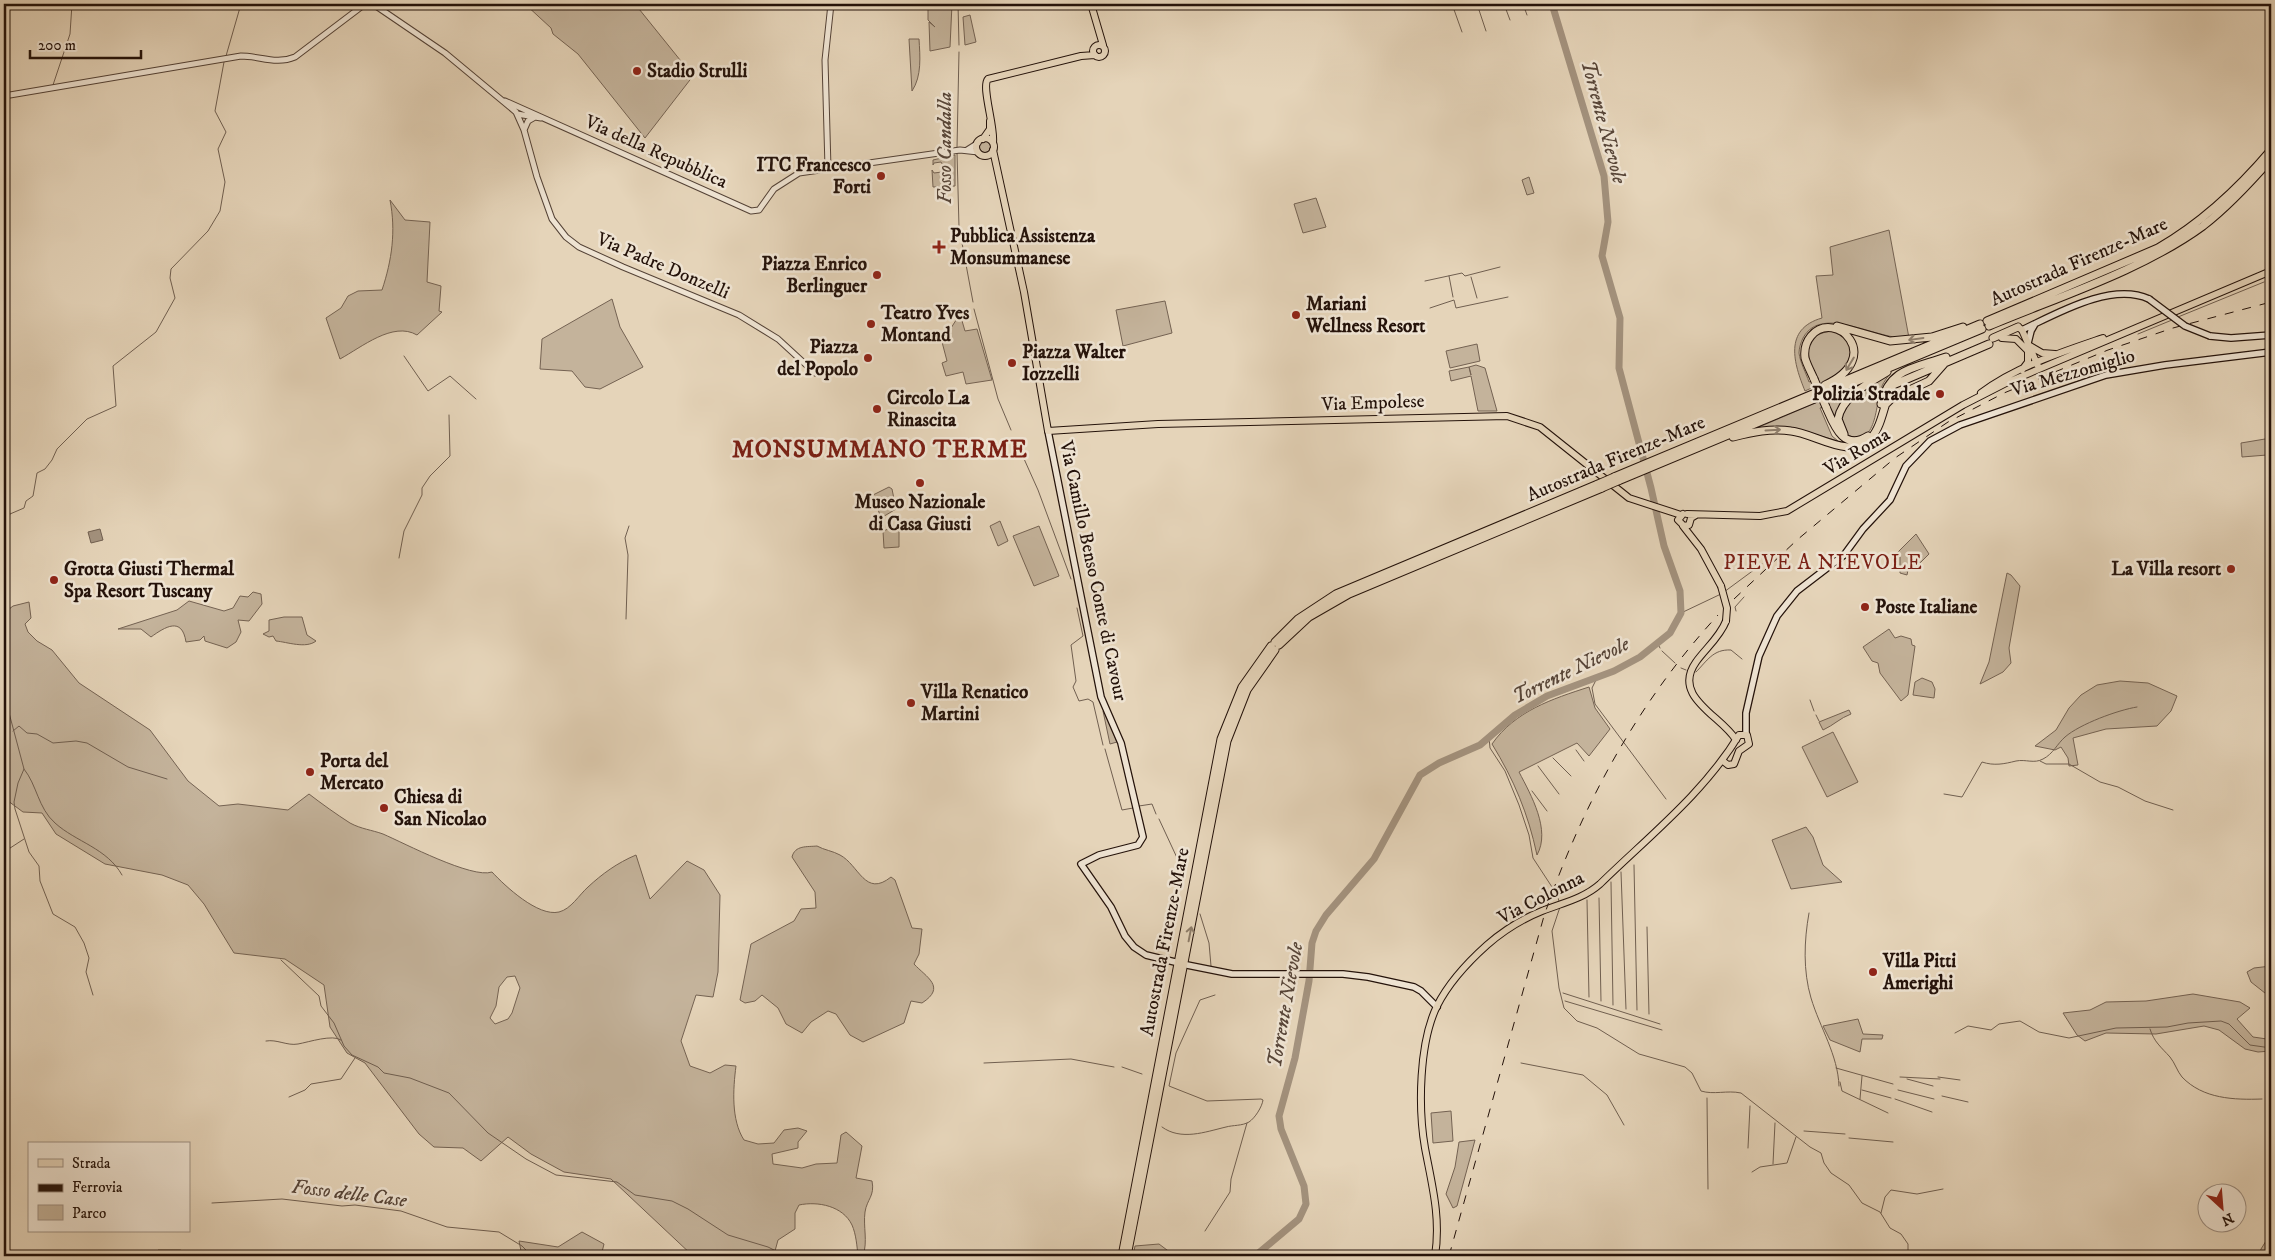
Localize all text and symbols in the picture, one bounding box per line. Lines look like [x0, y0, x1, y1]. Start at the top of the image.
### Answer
scale bar [30, 28, 141, 60]
text: 200 m [38, 36, 76, 55]
water label: Torrente Nievole [1575, 58, 1632, 188]
place label: Stadio Strulli [647, 60, 748, 83]
marker: Stadio Strulli [631, 65, 643, 77]
water label: Fosso Candalla [933, 92, 958, 204]
street label: Via della Repubblica [580, 110, 731, 194]
place label: ITC Francesco Forti [757, 154, 871, 199]
marker: ITC Francesco Forti [875, 170, 887, 182]
street label: Autostrada Firenze-Mare [1987, 213, 2171, 311]
place label: Pubblica Assistenza Monsummanese [950, 225, 1096, 270]
street label: Via Padre Donzelli [592, 227, 733, 304]
marker: Pubblica Assistenza Monsummanese [932, 240, 946, 254]
place label: Piazza Enrico Berlinguer [762, 253, 868, 298]
marker: Piazza Enrico Berlinguer [871, 269, 883, 281]
place label: Mariani Wellness Resort [1305, 293, 1426, 338]
place label: Teatro Yves Montand [880, 302, 970, 347]
marker: Mariani Wellness Resort [1290, 309, 1302, 321]
marker: Teatro Yves Montand [865, 318, 877, 330]
one-way arrow [1908, 334, 1924, 344]
place label: Piazza del Popolo [777, 336, 859, 381]
place label: Piazza Walter Iozzelli [1022, 341, 1127, 386]
street label: Via Mezzomiglio [2007, 344, 2138, 402]
marker: Piazza del Popolo [862, 352, 874, 364]
one-way arrow [1844, 356, 1854, 370]
marker: Piazza Walter Iozzelli [1006, 357, 1018, 369]
place label: Polizia Stradale [1812, 383, 1930, 406]
place label: Circolo La Rinascita [887, 387, 970, 432]
marker: Polizia Stradale [1934, 388, 1946, 400]
street label: Via Empolese [1320, 390, 1425, 416]
marker: Circolo La Rinascita [871, 403, 883, 415]
street label: Autostrada Firenze-Mare [1523, 411, 1709, 507]
street label: Via Roma [1819, 423, 1894, 481]
one-way arrow [1765, 426, 1781, 435]
district label: MONSUMMANO TERME [732, 435, 1028, 465]
street label: Via Camillo Benso Conte di Cavour [1054, 438, 1132, 703]
marker: Museo Nazionale di Casa Giusti [914, 477, 926, 489]
place label: Museo Nazionale di Casa Giusti [855, 491, 986, 536]
district label: PIEVE A NIEVOLE [1723, 550, 1923, 576]
place label: Grotta Giusti Thermal Spa Resort Tuscany [64, 558, 234, 603]
place label: La Villa resort [2111, 558, 2222, 581]
marker: La Villa resort [2225, 563, 2237, 575]
marker: Grotta Giusti Thermal Spa Resort Tuscany [48, 574, 60, 586]
place label: Poste Italiane [1875, 596, 1977, 619]
marker: Poste Italiane [1859, 601, 1871, 613]
water label: Torrente Nievole [1509, 631, 1635, 710]
place label: Villa Renatico Martini [920, 681, 1028, 726]
marker: Villa Renatico Martini [905, 697, 917, 709]
place label: Porta del Mercato [320, 750, 389, 795]
marker: Porta del Mercato [304, 766, 316, 778]
place label: Chiesa di San Nicolao [394, 786, 486, 831]
marker: Chiesa di San Nicolao [378, 802, 390, 814]
street label: Autostrada Firenze-Mare [1135, 846, 1195, 1038]
street label: Via Colonna [1493, 867, 1588, 930]
one-way arrow [1186, 926, 1195, 942]
water label: Torrente Nievole [1263, 939, 1310, 1070]
place label: Villa Pitti Amerighi [1882, 950, 1956, 995]
marker: Villa Pitti Amerighi [1867, 966, 1879, 978]
legend [28, 1142, 190, 1232]
text: Strada [72, 1154, 111, 1173]
water label: Fosso delle Case [290, 1175, 409, 1214]
text: Ferrovia [72, 1178, 123, 1197]
north arrow [2198, 1182, 2248, 1232]
text: Parco [72, 1204, 106, 1223]
text: N [2218, 1208, 2236, 1230]

